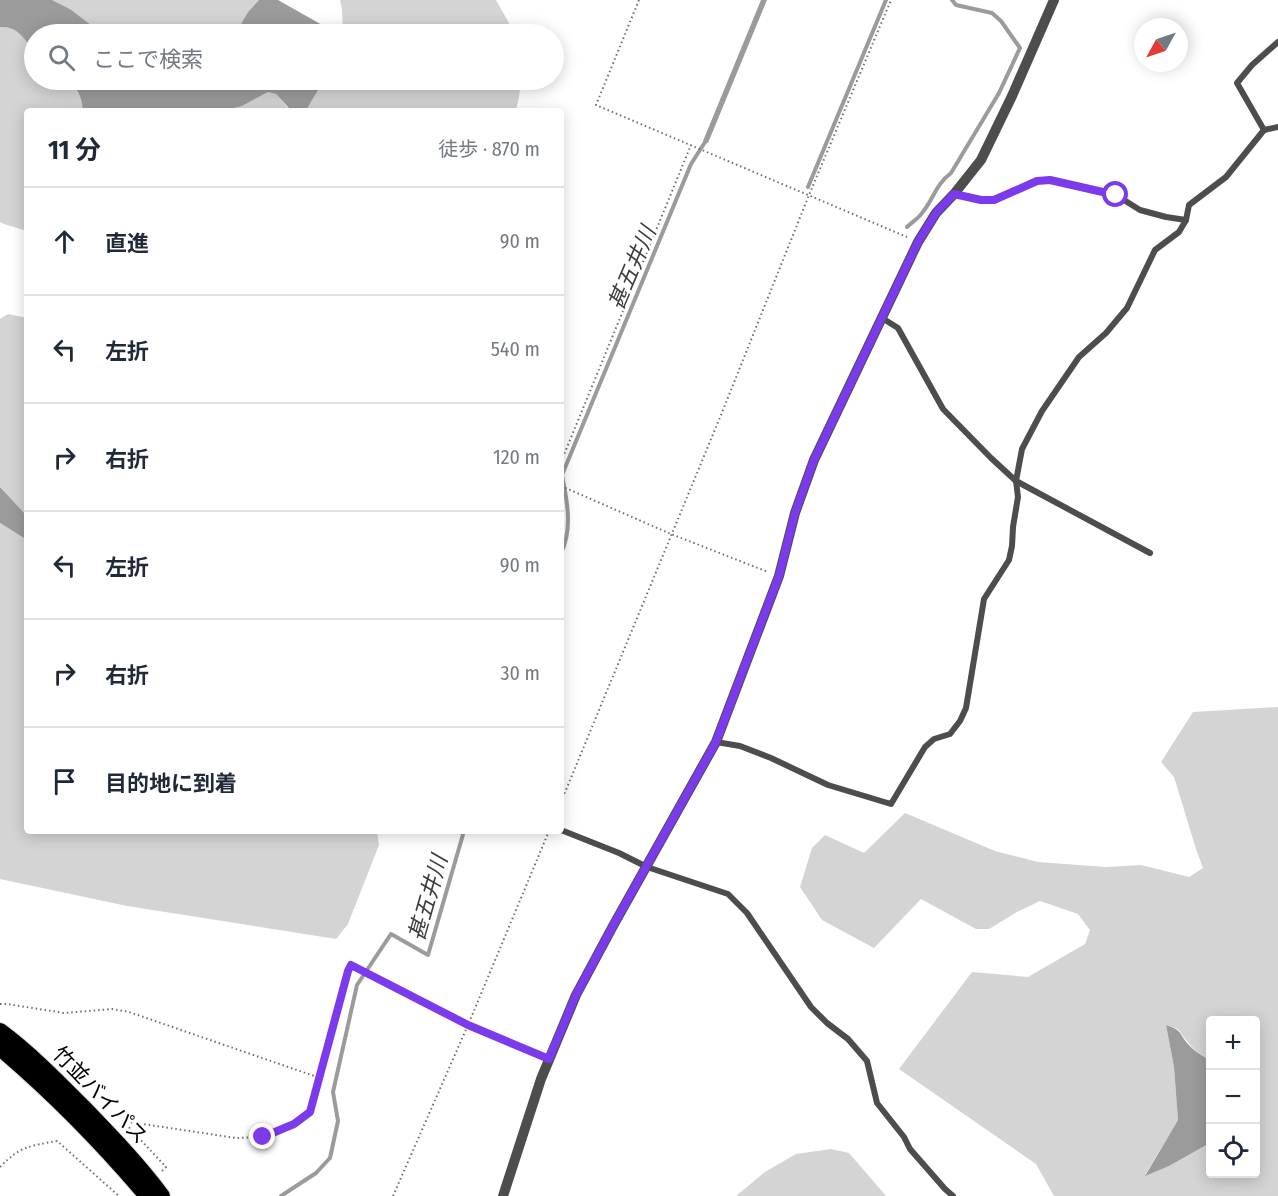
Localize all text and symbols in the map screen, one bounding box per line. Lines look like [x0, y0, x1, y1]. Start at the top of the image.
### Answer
north arrow [1134, 18, 1188, 72]
search box [24, 24, 564, 90]
icon: search [45, 41, 78, 74]
text: ここで検索 [93, 46, 203, 73]
text: 11 分 [48, 135, 101, 166]
text: 徒歩 · 870 m [438, 137, 540, 161]
route start [1102, 181, 1128, 207]
water label: 甚五井川 [602, 220, 662, 314]
icon: ahead [48, 225, 81, 258]
text: 90 m [500, 229, 540, 253]
text: 直進 [105, 230, 149, 257]
icon: left [48, 333, 81, 366]
text: 540 m [491, 337, 540, 361]
text: 左折 [105, 338, 149, 365]
icon: right [48, 441, 81, 474]
text: 120 m [493, 445, 540, 469]
text: 右折 [105, 446, 149, 473]
icon: left [48, 549, 81, 582]
text: 90 m [500, 553, 540, 577]
text: 左折 [105, 554, 149, 581]
icon: right [48, 657, 81, 690]
text: 30 m [500, 661, 540, 685]
text: 右折 [105, 662, 149, 689]
icon: arrive [48, 765, 81, 798]
text: 目的地に到着 [105, 770, 237, 797]
water label: 甚五井川 [403, 850, 454, 944]
map controls [1206, 1016, 1260, 1178]
button: + [1206, 1016, 1260, 1070]
street label: 竹並バイパス [47, 1041, 153, 1149]
button: − [1206, 1070, 1260, 1124]
route end [249, 1123, 275, 1149]
button: locate [1206, 1124, 1260, 1178]

